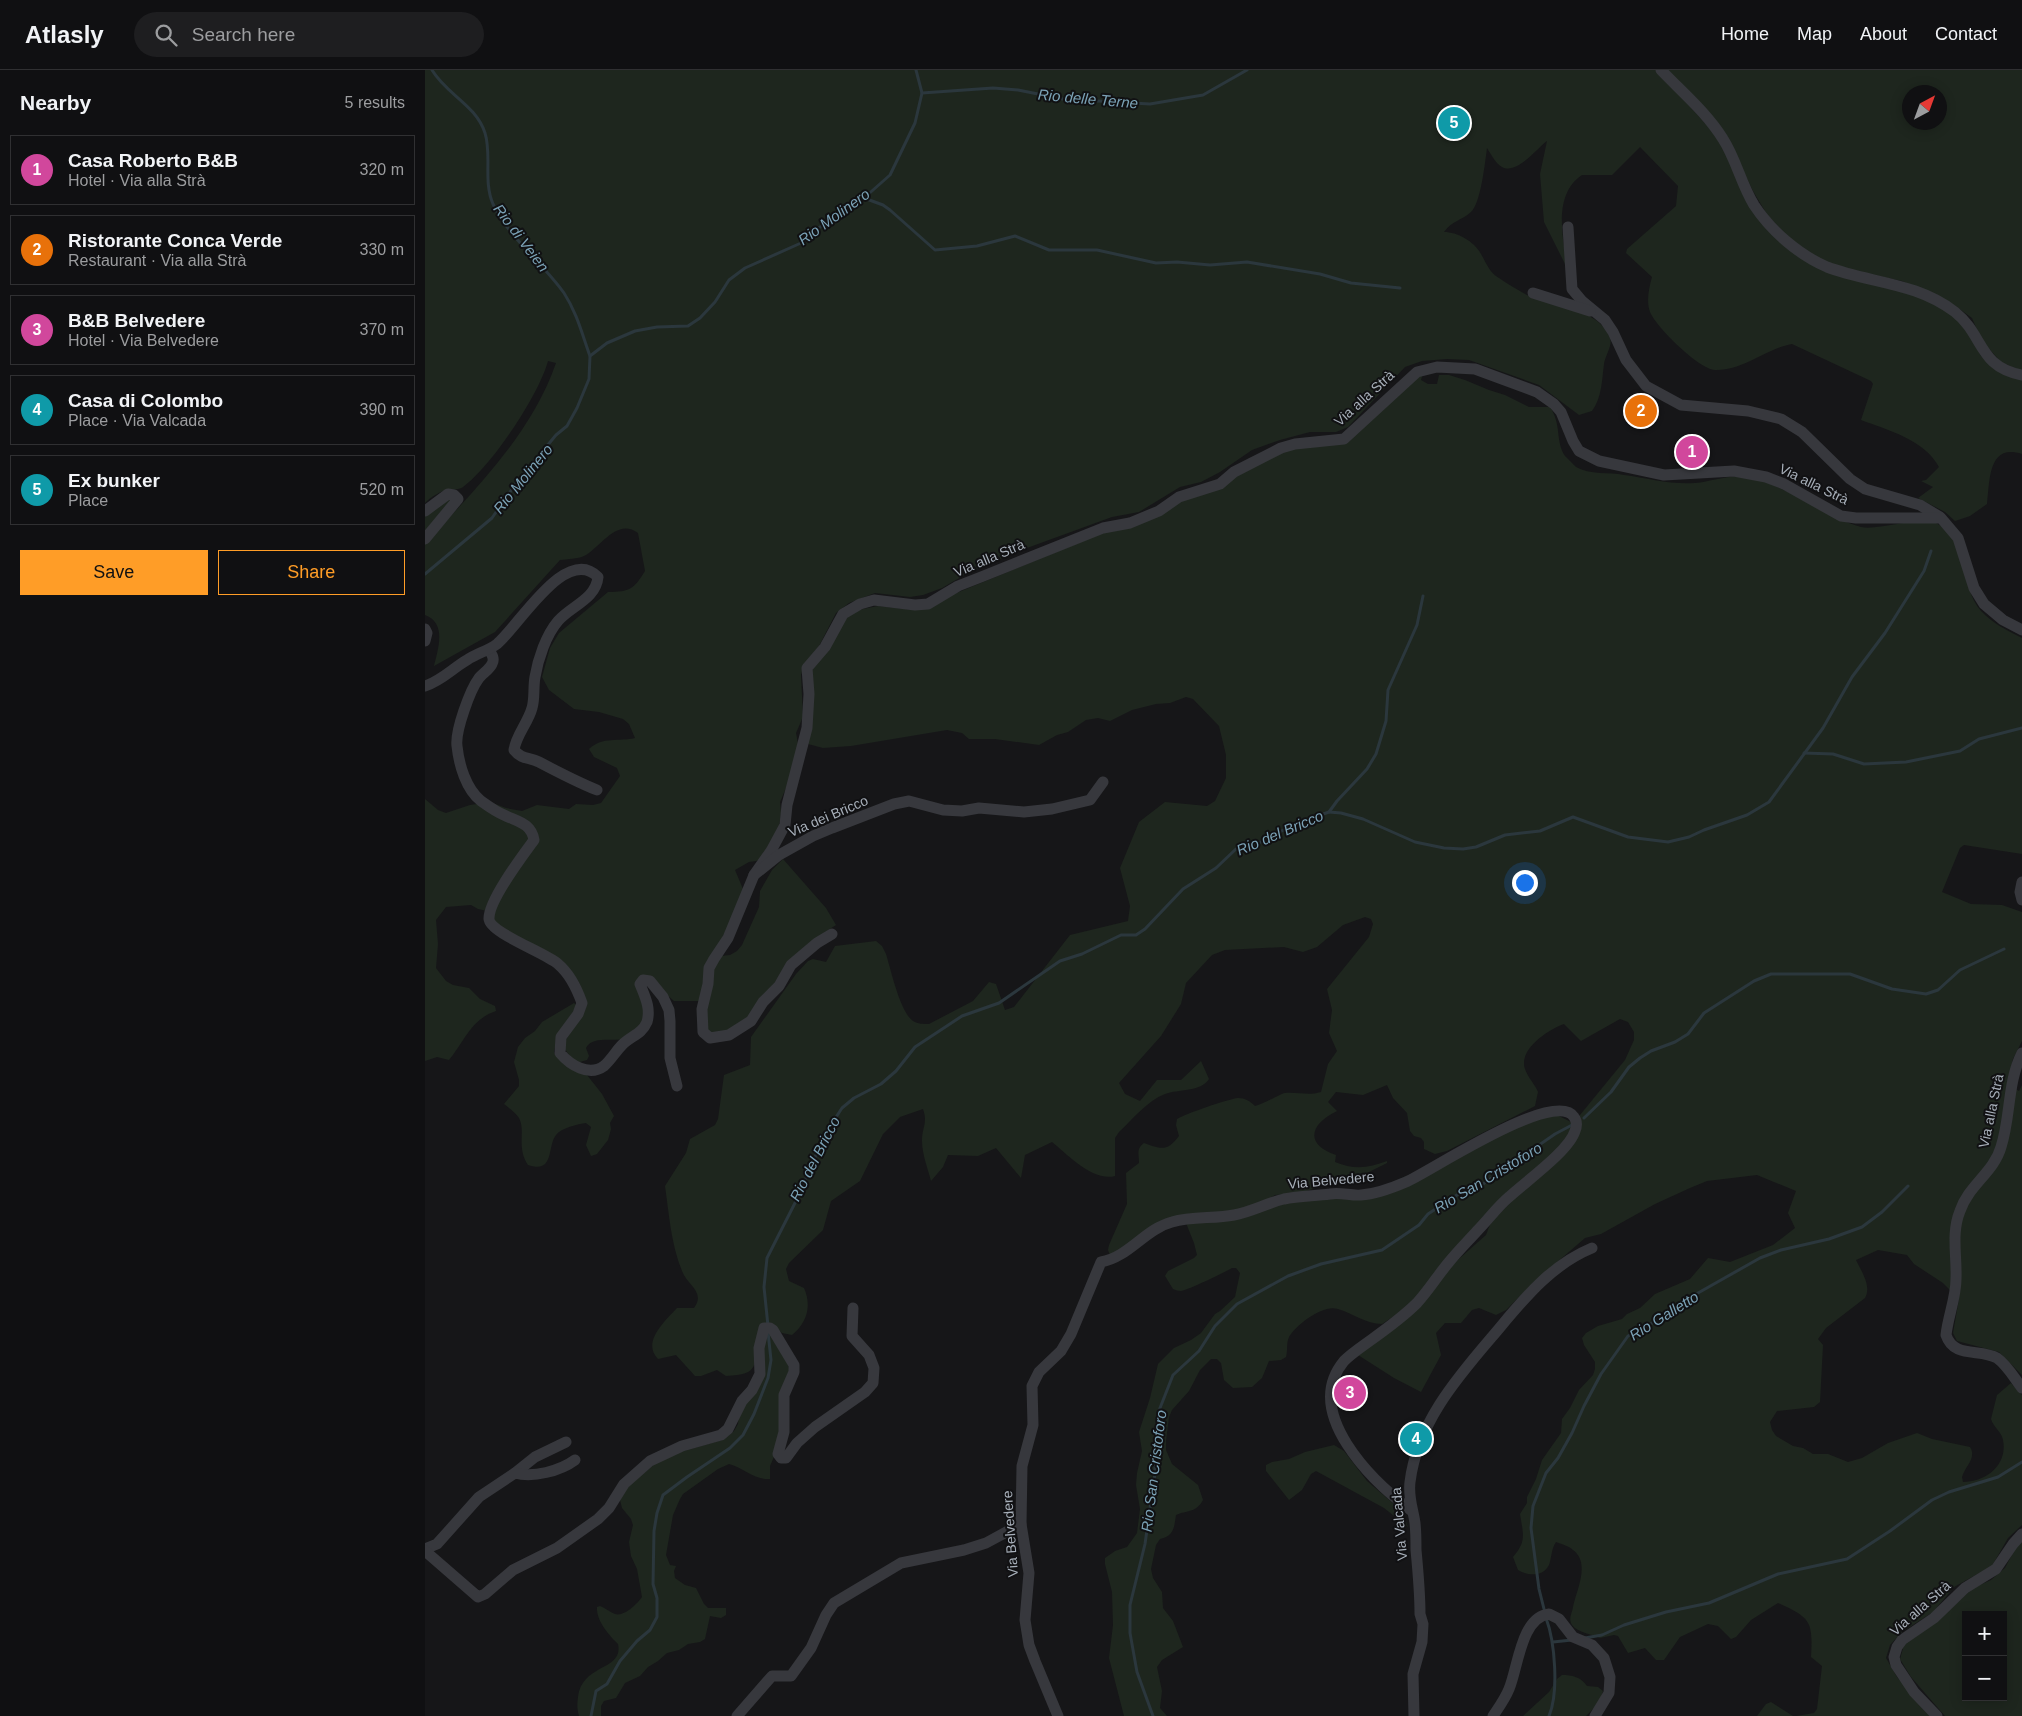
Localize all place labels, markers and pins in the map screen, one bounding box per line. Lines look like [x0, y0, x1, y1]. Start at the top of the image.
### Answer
pin: 5 [1438, 104, 1470, 142]
pin: 2 [1625, 392, 1657, 430]
pin: 1 [1676, 433, 1708, 471]
pin: 3 [1334, 1374, 1366, 1412]
pin: 4 [1400, 1420, 1432, 1458]

